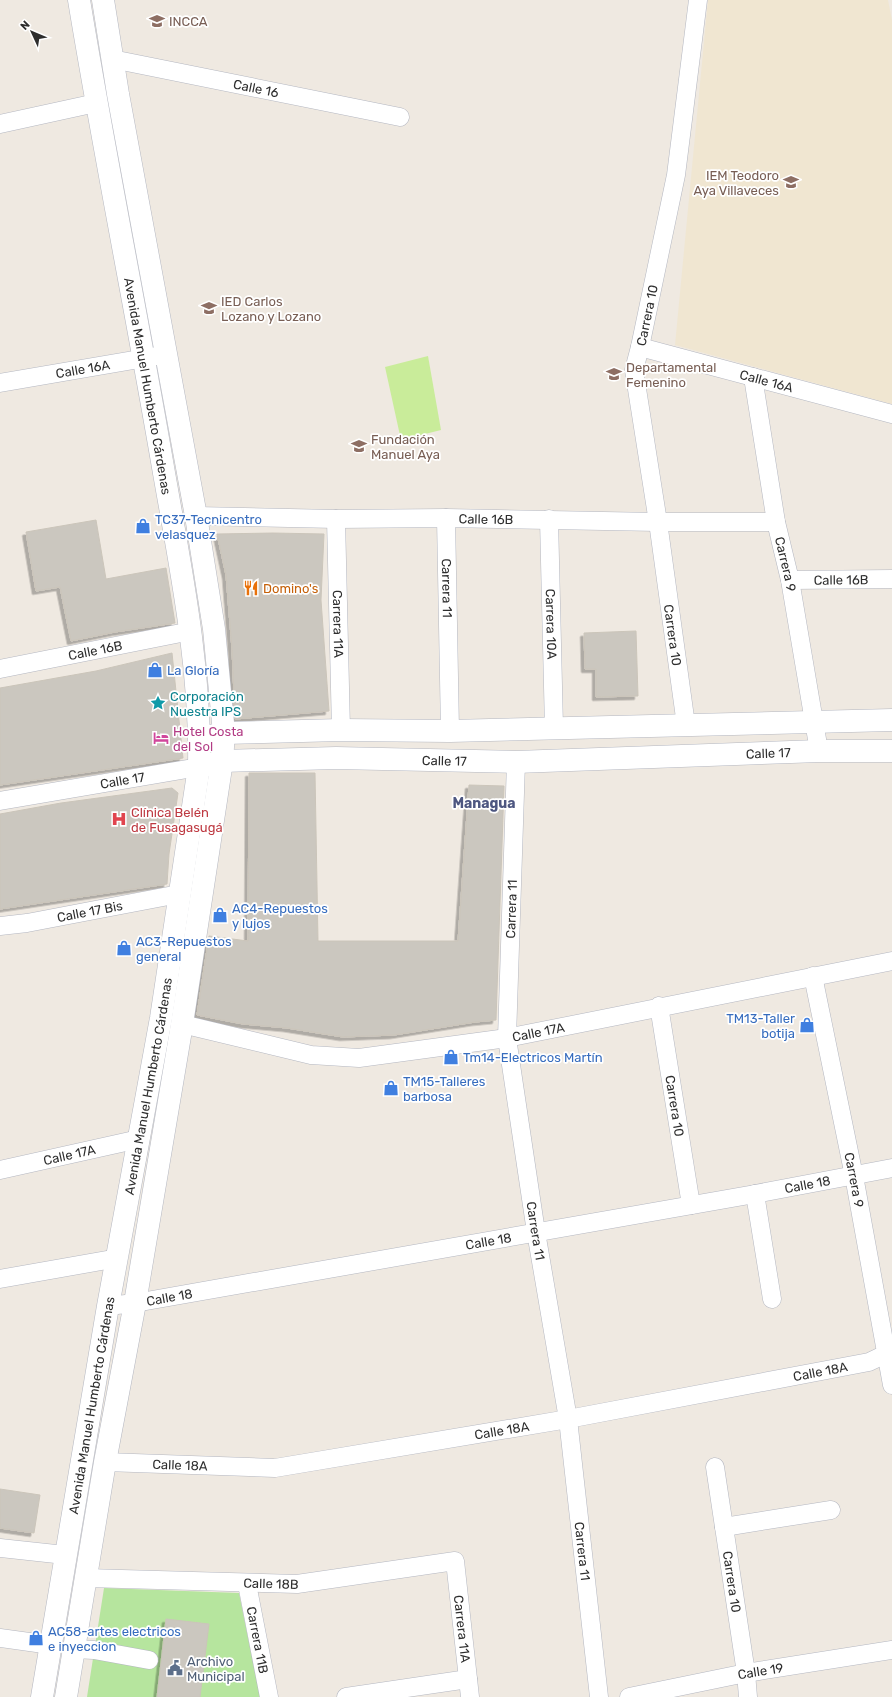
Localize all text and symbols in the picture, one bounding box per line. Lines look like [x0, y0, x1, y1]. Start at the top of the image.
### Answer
north arrow [12, 12, 52, 52]
school or university icon: INCCA [148, 12, 166, 30]
place label: INCCA [169, 14, 208, 29]
text: N [18, 18, 33, 33]
street label: Calle 16 [232, 77, 280, 100]
place label: IEM Teodoro Aya Villaveces [693, 168, 779, 198]
school or university icon: IEM Teodoro Aya Villaveces [782, 173, 800, 191]
street label: Avenida Manuel Humberto Cárdenas [121, 276, 174, 496]
street label: Carrera 10 [633, 283, 661, 347]
place label: IED Carlos Lozano y Lozano [221, 294, 321, 324]
school or university icon: IED Carlos Lozano y Lozano [200, 299, 218, 317]
street label: Calle 16A [55, 357, 111, 381]
place label: Departamental Femenino [626, 360, 716, 390]
school or university icon: Departamental Femenino [605, 365, 623, 383]
street label: Calle 16A [738, 367, 795, 396]
place label: Fundación Manuel Aya [371, 432, 440, 462]
school or university icon: Fundación Manuel Aya [350, 437, 368, 455]
street label: Calle 16B [458, 511, 513, 527]
place label: TC37-Tecnicentro velasquez [155, 512, 262, 542]
shop icon: TC37-Tecnicentro velasquez [134, 517, 152, 535]
street label: Carrera 9 [772, 535, 799, 593]
street label: Carrera 11 [439, 558, 455, 618]
street label: Calle 16B [814, 572, 868, 588]
restaurant icon: Domino's [242, 579, 260, 597]
place label: Domino's [263, 581, 319, 596]
street label: Carrera 10A [543, 588, 559, 660]
street label: Carrera 11A [330, 590, 346, 658]
street label: Carrera 10 [661, 603, 684, 667]
street label: Calle 16B [67, 638, 124, 663]
shop icon: La Gloría [146, 661, 164, 679]
place label: La Gloría [167, 663, 219, 678]
place label: Corporación Nuestra IPS [170, 689, 244, 719]
place icon: Corporación Nuestra IPS [149, 694, 167, 712]
place label: Hotel Costa del Sol [173, 724, 243, 754]
hotel icon: Hotel Costa del Sol [152, 729, 170, 747]
street label: Calle 17 [745, 745, 791, 762]
street label: Calle 17 [422, 753, 467, 769]
street label: Calle 17 [99, 769, 146, 792]
district label: Managua [452, 795, 516, 812]
place label: Clínica Belén de Fusagasugá [131, 805, 223, 836]
hospital icon: Clínica Belén de Fusagasugá [110, 810, 128, 828]
street label: Carrera 11 [503, 879, 520, 939]
street label: Calle 17 Bis [56, 898, 124, 925]
place label: AC4-Repuestos y lujos [232, 901, 328, 931]
shop icon: AC4-Repuestos y lujos [211, 906, 229, 924]
place label: AC3-Repuestos general [136, 934, 232, 965]
shop icon: AC3-Repuestos general [115, 939, 133, 957]
street label: Avenida Manuel Humberto Cárdenas [122, 976, 175, 1196]
place label: TM13-Taller botija [726, 1011, 795, 1041]
shop icon: TM13-Taller botija [798, 1016, 816, 1034]
street label: Calle 17A [511, 1020, 566, 1045]
shop icon: Tm14-Electricos Martín [442, 1048, 460, 1066]
place label: Tm14-Electricos Martín [463, 1050, 603, 1065]
place label: TM15-Talleres barbosa [403, 1074, 486, 1104]
street label: Carrera 10 [662, 1074, 687, 1138]
shop icon: TM15-Talleres barbosa [382, 1079, 400, 1097]
street label: Calle 17A [42, 1142, 97, 1168]
street label: Carrera 9 [841, 1151, 867, 1209]
street label: Calle 18 [783, 1173, 832, 1196]
street label: Carrera 11 [524, 1200, 548, 1261]
street label: Calle 18 [464, 1230, 513, 1253]
street label: Calle 18 [145, 1286, 194, 1309]
street label: Avenida Manuel Humberto Cárdenas [66, 1295, 118, 1515]
street label: Calle 18A [792, 1359, 849, 1384]
street label: Calle 18A [473, 1419, 531, 1443]
street label: Calle 18A [152, 1457, 208, 1474]
street label: Carrera 11 [572, 1521, 593, 1582]
street label: Carrera 10 [720, 1550, 744, 1614]
street label: Calle 18B [243, 1575, 299, 1592]
street label: Carrera 11A [451, 1594, 473, 1664]
street label: Carrera 11B [244, 1605, 271, 1675]
place label: AC58-artes electricos e inyeccion [48, 1624, 181, 1654]
shop icon: AC58-artes electricos e inyeccion [27, 1629, 45, 1647]
place label: Archivo Municipal [187, 1654, 245, 1684]
public building icon: Archivo Municipal [166, 1659, 184, 1677]
street label: Calle 19 [736, 1660, 785, 1683]

